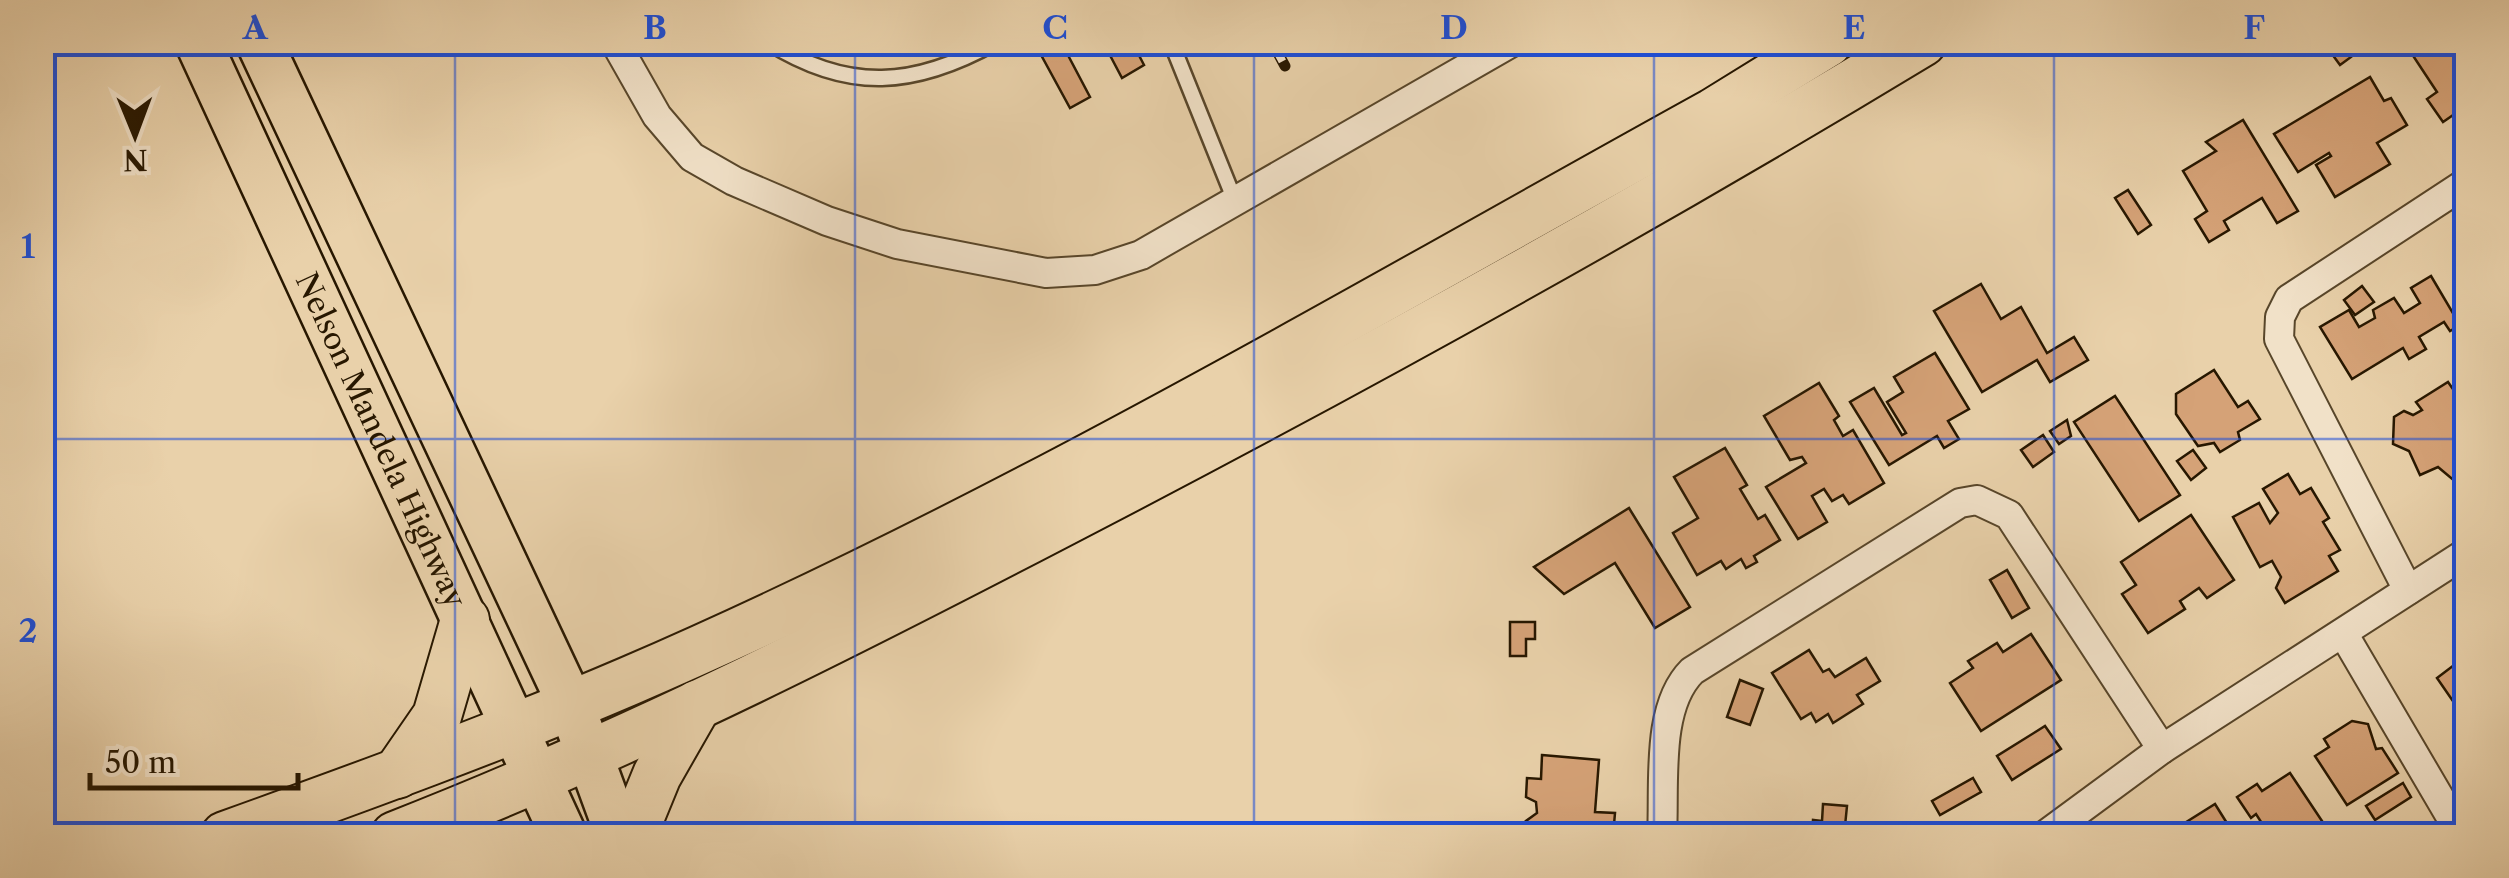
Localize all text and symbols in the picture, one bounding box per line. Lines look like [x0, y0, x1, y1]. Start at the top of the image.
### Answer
text: A [242, 8, 269, 47]
text: B [643, 8, 667, 47]
text: C [1042, 8, 1068, 47]
text: D [1440, 8, 1468, 47]
text: E [1842, 8, 1866, 47]
text: F [2243, 8, 2265, 47]
north arrow [85, 85, 185, 185]
text: N [123, 143, 148, 177]
text: 1 [21, 227, 36, 266]
street label: Nelson Mandela Highway [288, 266, 475, 613]
text: 2 [19, 611, 37, 650]
scale bar [90, 728, 298, 790]
text: 50 m [105, 744, 176, 781]

